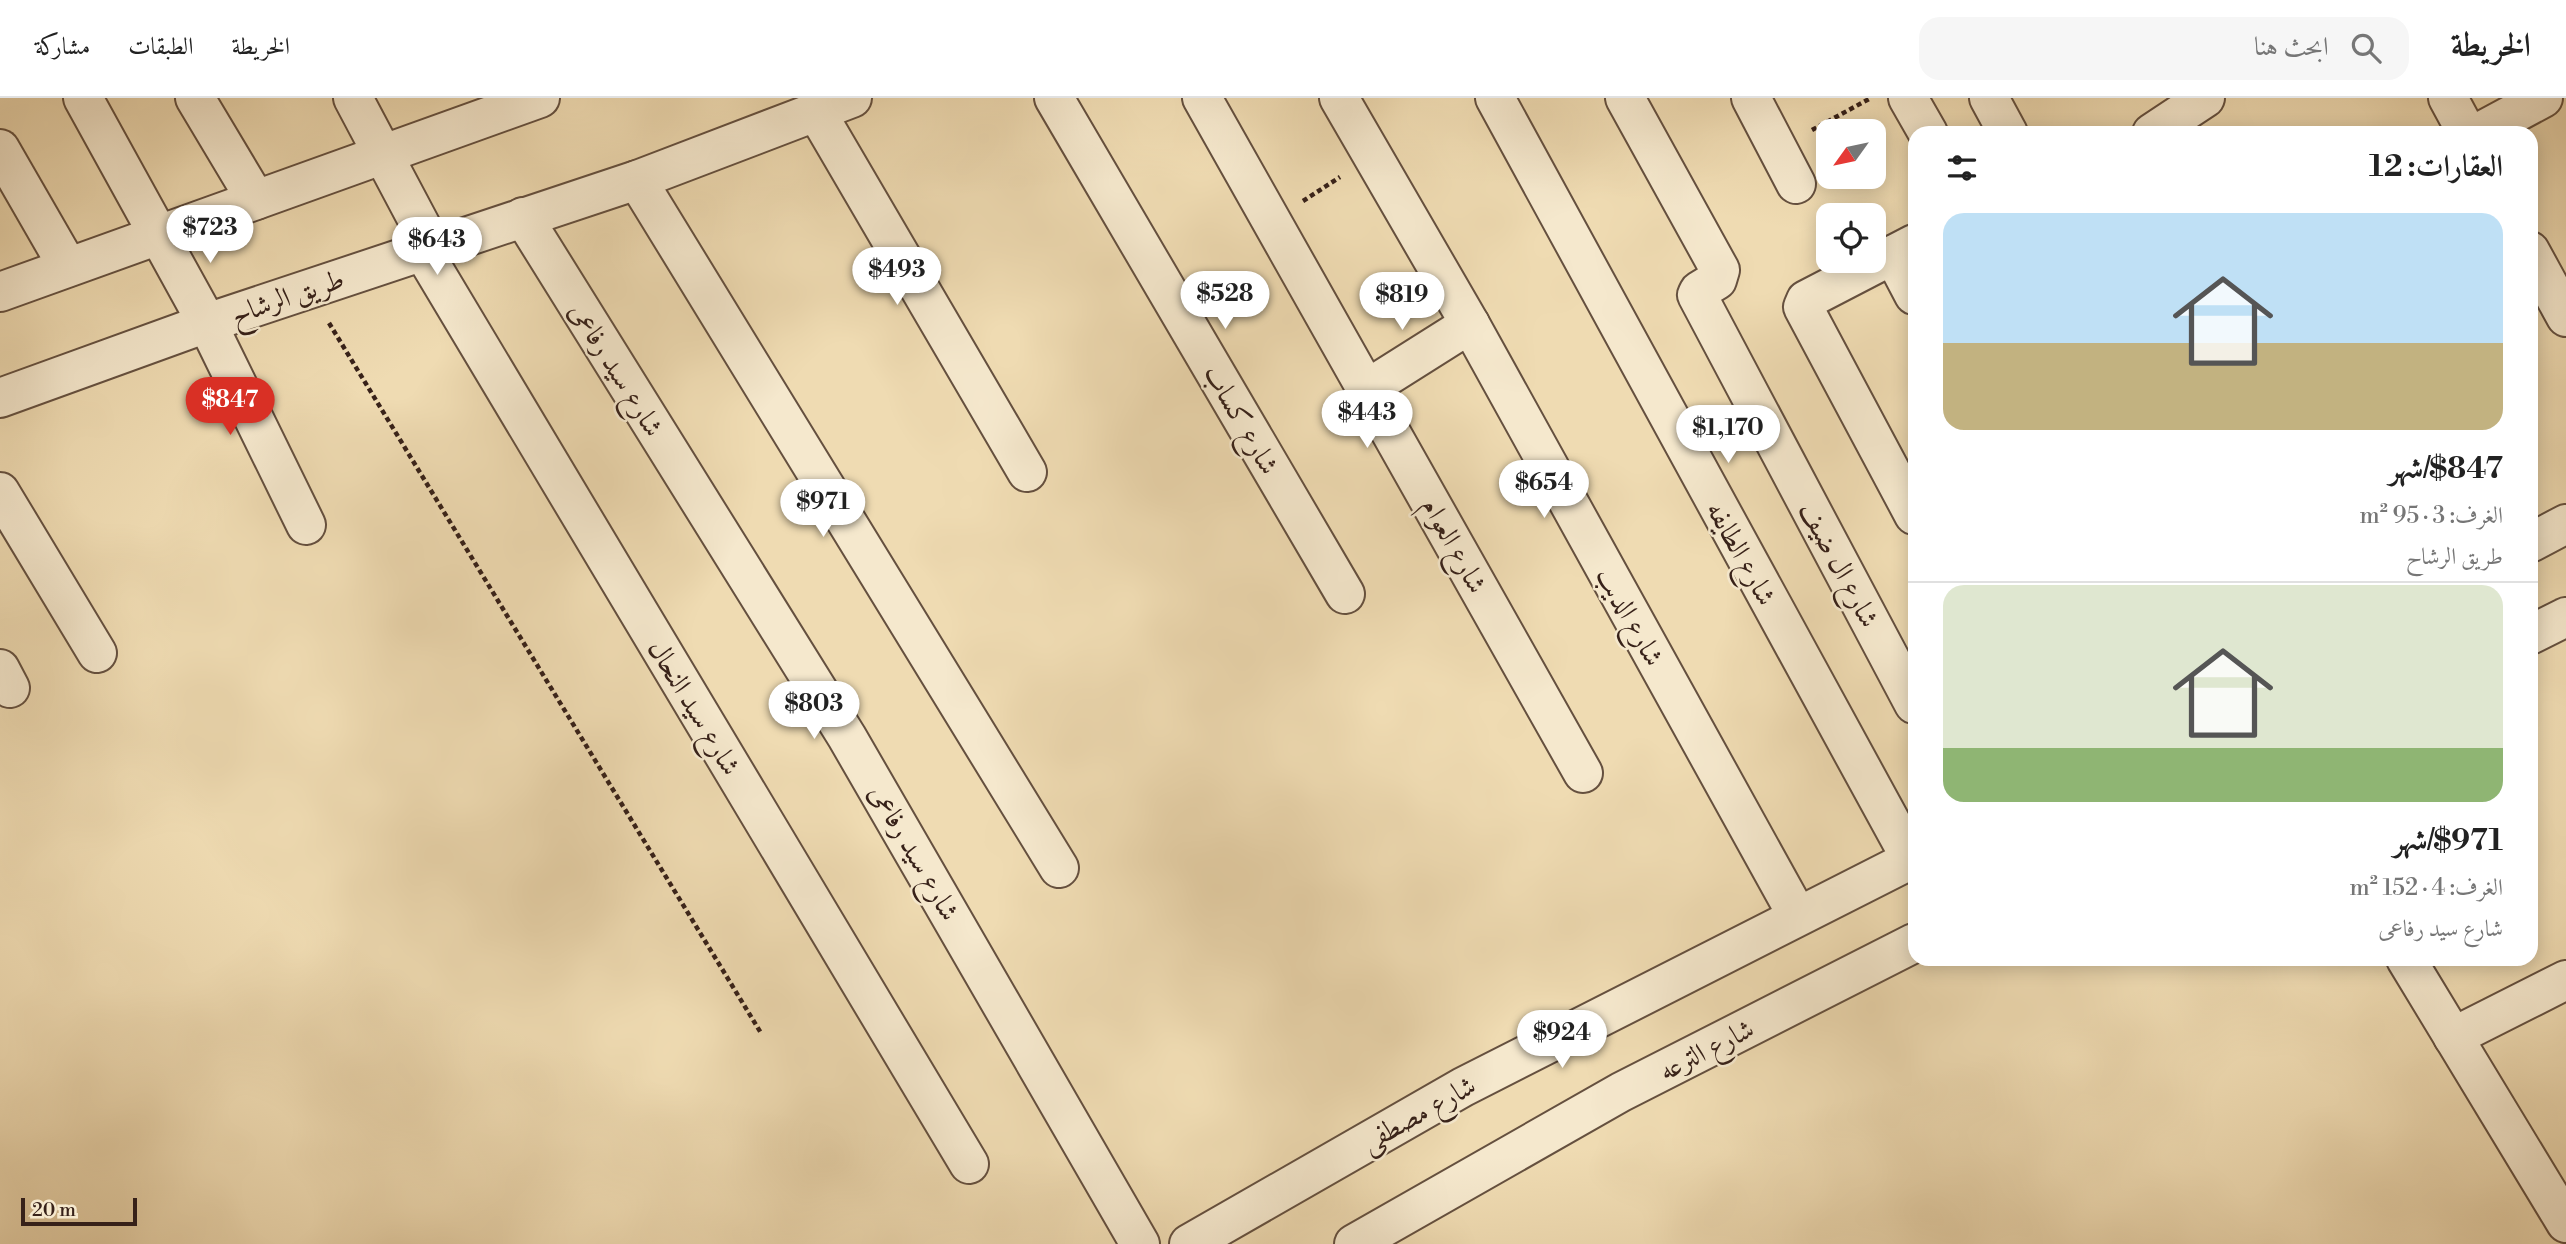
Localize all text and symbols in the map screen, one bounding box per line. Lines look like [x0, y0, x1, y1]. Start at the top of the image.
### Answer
search box [1919, 17, 2409, 80]
text: الخريطة [2451, 26, 2531, 67]
icon: search [2347, 29, 2385, 67]
text: ابحث هنا [2254, 31, 2329, 63]
text: مشاركة [35, 32, 90, 62]
text: الطبقات [128, 32, 194, 62]
text: الخريطة [232, 32, 290, 62]
north arrow [1816, 119, 1886, 189]
map controls [1816, 119, 1886, 273]
text: العقارات: 12 [2369, 148, 2503, 186]
icon: filters [1943, 149, 1981, 187]
button: locate [1816, 203, 1886, 273]
pin: $723 [169, 206, 251, 265]
text: $723 [182, 214, 238, 242]
pin: $643 [396, 218, 478, 277]
text: $643 [408, 226, 466, 254]
pin: $493 [856, 248, 938, 307]
text: $493 [868, 256, 926, 284]
icon: home [2160, 258, 2286, 384]
street label: طريق الرشاح [226, 262, 351, 340]
pin: $528 [1184, 272, 1266, 331]
pin: $819 [1361, 272, 1443, 332]
text: $528 [1197, 280, 1253, 308]
text: $819 [1375, 281, 1429, 309]
street label: شارع سيد رفاعى [556, 296, 671, 446]
street label: شارع كساب [1191, 359, 1286, 483]
pin: $847 [189, 378, 271, 437]
text: $847 [202, 386, 258, 414]
pin: $443 [1326, 390, 1408, 450]
text: $443 [1338, 399, 1396, 427]
pin: $1,170 [1671, 406, 1785, 465]
text: $1,170 [1692, 414, 1764, 442]
text: $847/شهر [2389, 450, 2503, 488]
pin: $654 [1503, 460, 1585, 520]
text: $654 [1515, 469, 1573, 497]
pin: $971 [782, 480, 864, 539]
text: $971 [796, 488, 850, 516]
street label: شارع العوام [1408, 492, 1494, 603]
street label: شارع الطايفه [1693, 496, 1784, 614]
street label: شارع ال ضيف [1787, 496, 1886, 636]
text: الغرف: 3 · 95 m² [2360, 502, 2503, 530]
text: طريق الرشاح [2406, 543, 2503, 571]
street label: شارع الديب [1584, 561, 1671, 675]
icon: home [2160, 630, 2286, 756]
street label: شارع سيد النحال [635, 634, 748, 785]
pin: $803 [773, 682, 855, 741]
text: $803 [785, 690, 843, 718]
street label: شارع سيد رفاعى [856, 778, 967, 930]
text: $971/شهر [2393, 822, 2503, 860]
text: الغرف: 4 · 152 m² [2349, 874, 2503, 902]
text: شارع سيد رفاعى [2378, 915, 2503, 943]
pin: $924 [1521, 1010, 1603, 1070]
street label: شارع الترعه [1653, 1012, 1762, 1094]
text: $924 [1533, 1019, 1591, 1047]
street label: شارع مصطفى [1355, 1068, 1485, 1165]
scale bar [21, 1195, 136, 1227]
text: 20 m [32, 1198, 76, 1222]

